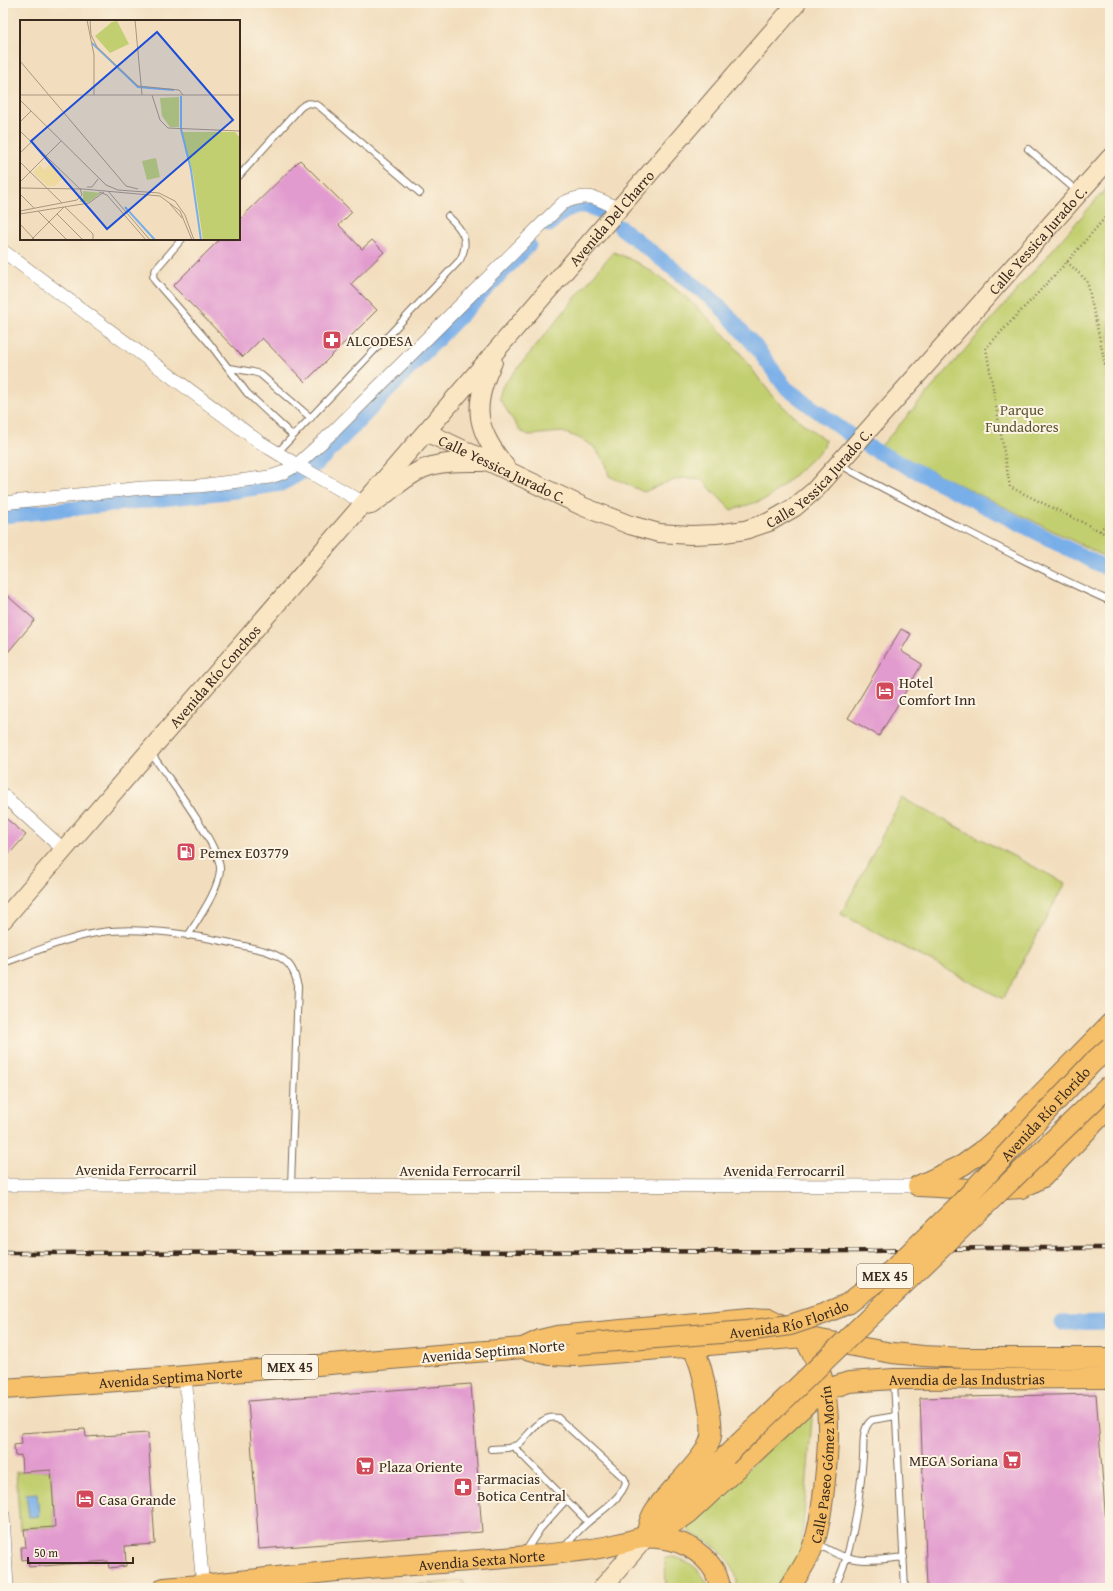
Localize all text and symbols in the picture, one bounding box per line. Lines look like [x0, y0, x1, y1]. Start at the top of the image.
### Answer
inset map [20, 20, 240, 240]
street label: Avenida Del Charro [564, 165, 659, 270]
street label: Calle Yessica Jurado C. [983, 181, 1091, 299]
pharmacy icon: ALCODESA [321, 329, 343, 351]
place label: ALCODESA [346, 330, 413, 351]
park label: Parque Fundadores [985, 399, 1059, 437]
street label: Calle Yessica Jurado C. [761, 423, 876, 532]
street label: Calle Yessica Jurado C. [435, 429, 570, 508]
street label: Avenida Río Conchos [164, 620, 265, 732]
place label: Hotel Comfort Inn [899, 672, 976, 710]
hotel icon: Hotel Comfort Inn [874, 680, 896, 702]
fuel station icon: Pemex E03779 [175, 841, 197, 863]
place label: Pemex E03779 [200, 842, 289, 863]
street label: Avenida Río Florido [995, 1061, 1095, 1165]
street label: Avenida Ferrocarril [75, 1159, 197, 1180]
street label: Avenida Ferrocarril [399, 1160, 521, 1181]
street label: Avenida Ferrocarril [723, 1160, 845, 1181]
road number: MEX 45 [857, 1264, 913, 1288]
street label: Avenida Río Florido [728, 1294, 852, 1343]
street label: Avenida Septima Norte [420, 1334, 566, 1368]
road number: MEX 45 [262, 1355, 318, 1379]
street label: Avenida Septima Norte [98, 1361, 243, 1393]
street label: Avendia de las Industrias [888, 1368, 1045, 1390]
street label: Calle Paseo Gómez Morín [804, 1384, 839, 1546]
supermarket icon: MEGA Soriana [1001, 1449, 1023, 1471]
place label: MEGA Soriana [909, 1450, 998, 1471]
supermarket icon: Plaza Oriente [354, 1455, 376, 1477]
place label: Plaza Oriente [379, 1456, 463, 1477]
place label: Farmacias Botica Central [477, 1468, 566, 1506]
pharmacy icon: Farmacias Botica Central [452, 1476, 474, 1498]
hotel icon: Casa Grande [74, 1488, 96, 1510]
place label: Casa Grande [99, 1489, 176, 1510]
scale bar [28, 1539, 133, 1565]
text: 50 m [34, 1544, 58, 1561]
street label: Avendia Sexta Norte [418, 1544, 546, 1575]

